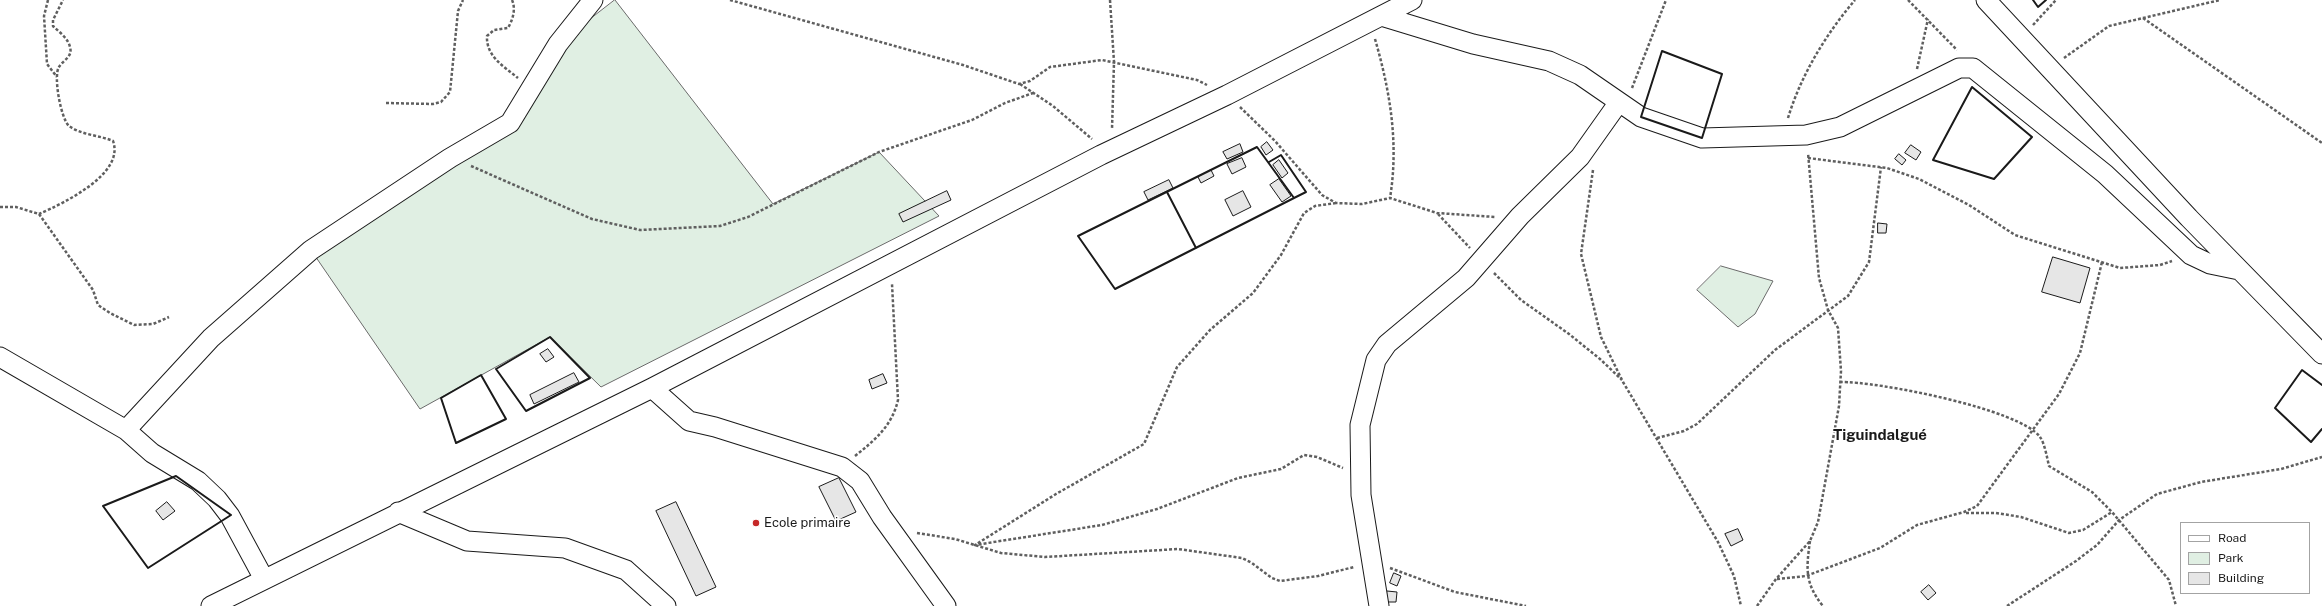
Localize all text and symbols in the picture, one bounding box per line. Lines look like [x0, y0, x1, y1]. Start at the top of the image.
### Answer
district label: Tiguindalgué [1833, 426, 1927, 444]
place label: Ecole primaire [764, 515, 851, 531]
marker: Ecole primaire [751, 518, 761, 528]
legend [2180, 522, 2310, 594]
text: Road [2218, 531, 2246, 545]
text: Park [2218, 551, 2244, 565]
text: Building [2218, 571, 2264, 585]

